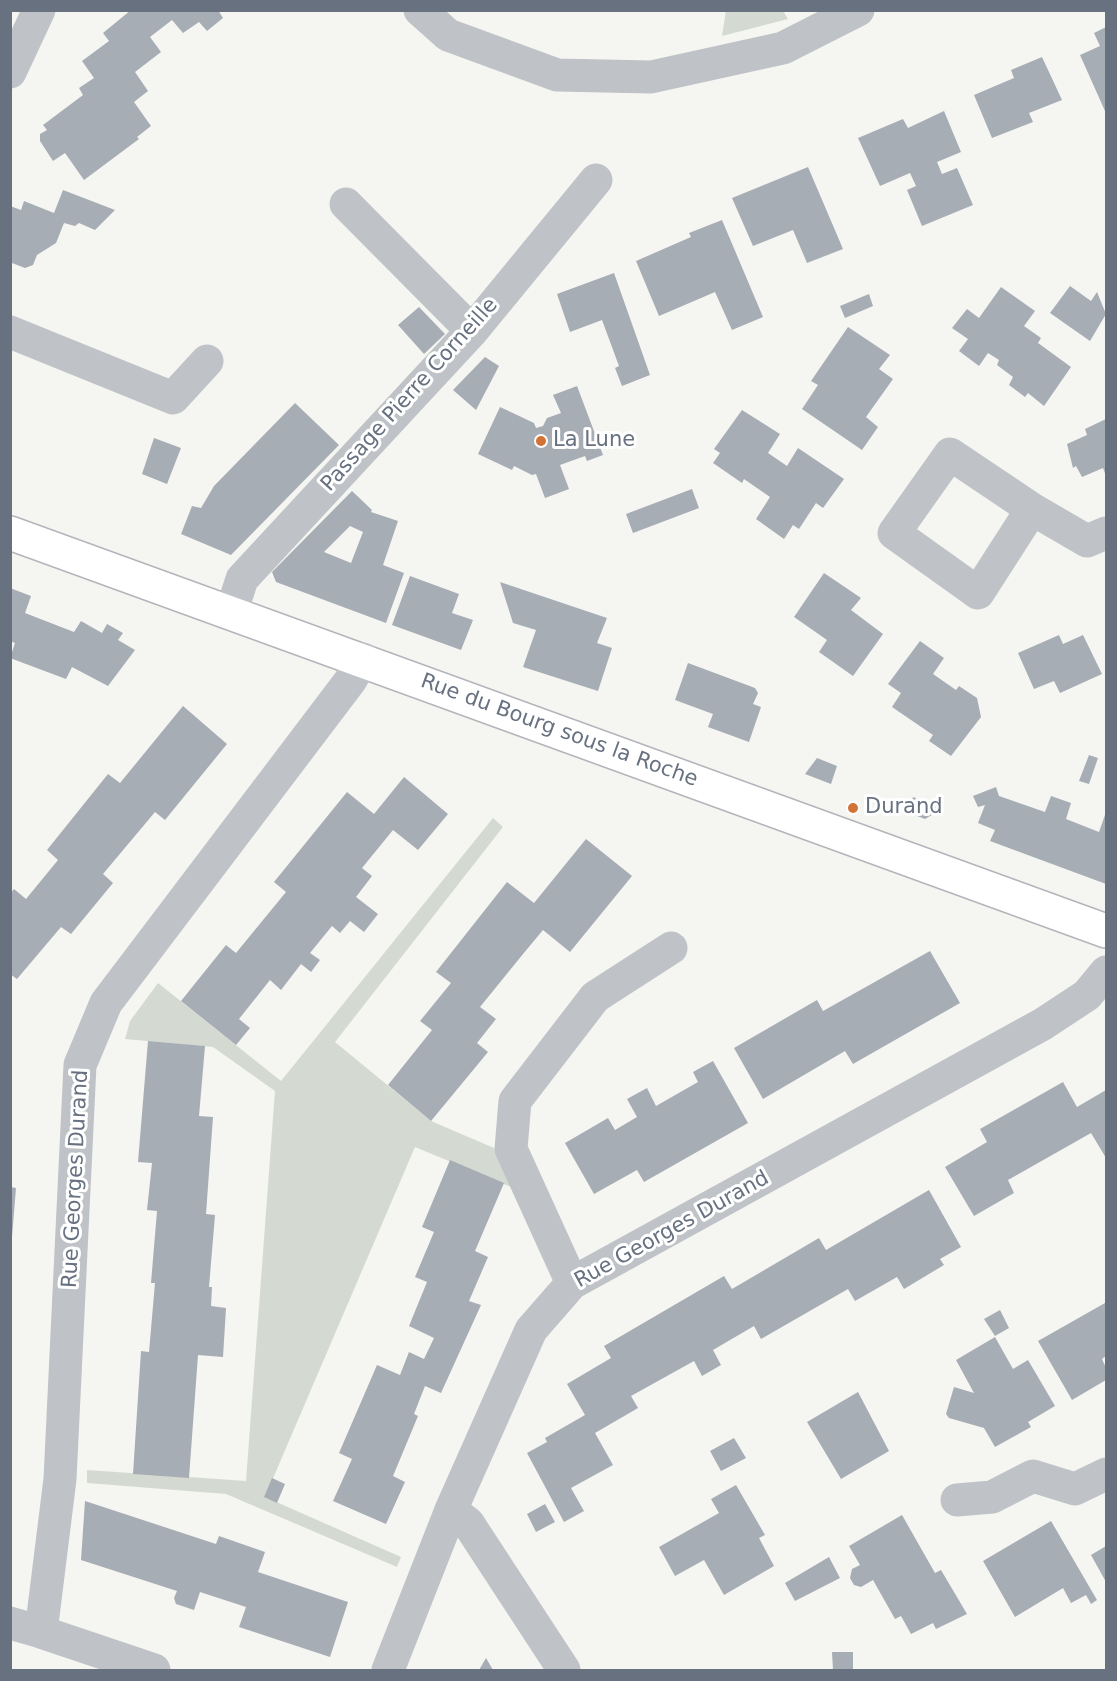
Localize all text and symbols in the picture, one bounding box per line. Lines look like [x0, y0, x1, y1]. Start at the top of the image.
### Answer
street label: Passage Pierre Corneille [316, 293, 504, 497]
place label: La Lune [553, 428, 635, 454]
marker: La Lune [534, 434, 548, 448]
street label: Rue du Bourg sous la Roche [417, 669, 701, 793]
place label: Durand [865, 795, 943, 821]
marker: Durand [846, 801, 860, 815]
street label: Rue Georges Durand [58, 1069, 94, 1289]
street label: Rue Georges Durand [570, 1166, 774, 1294]

